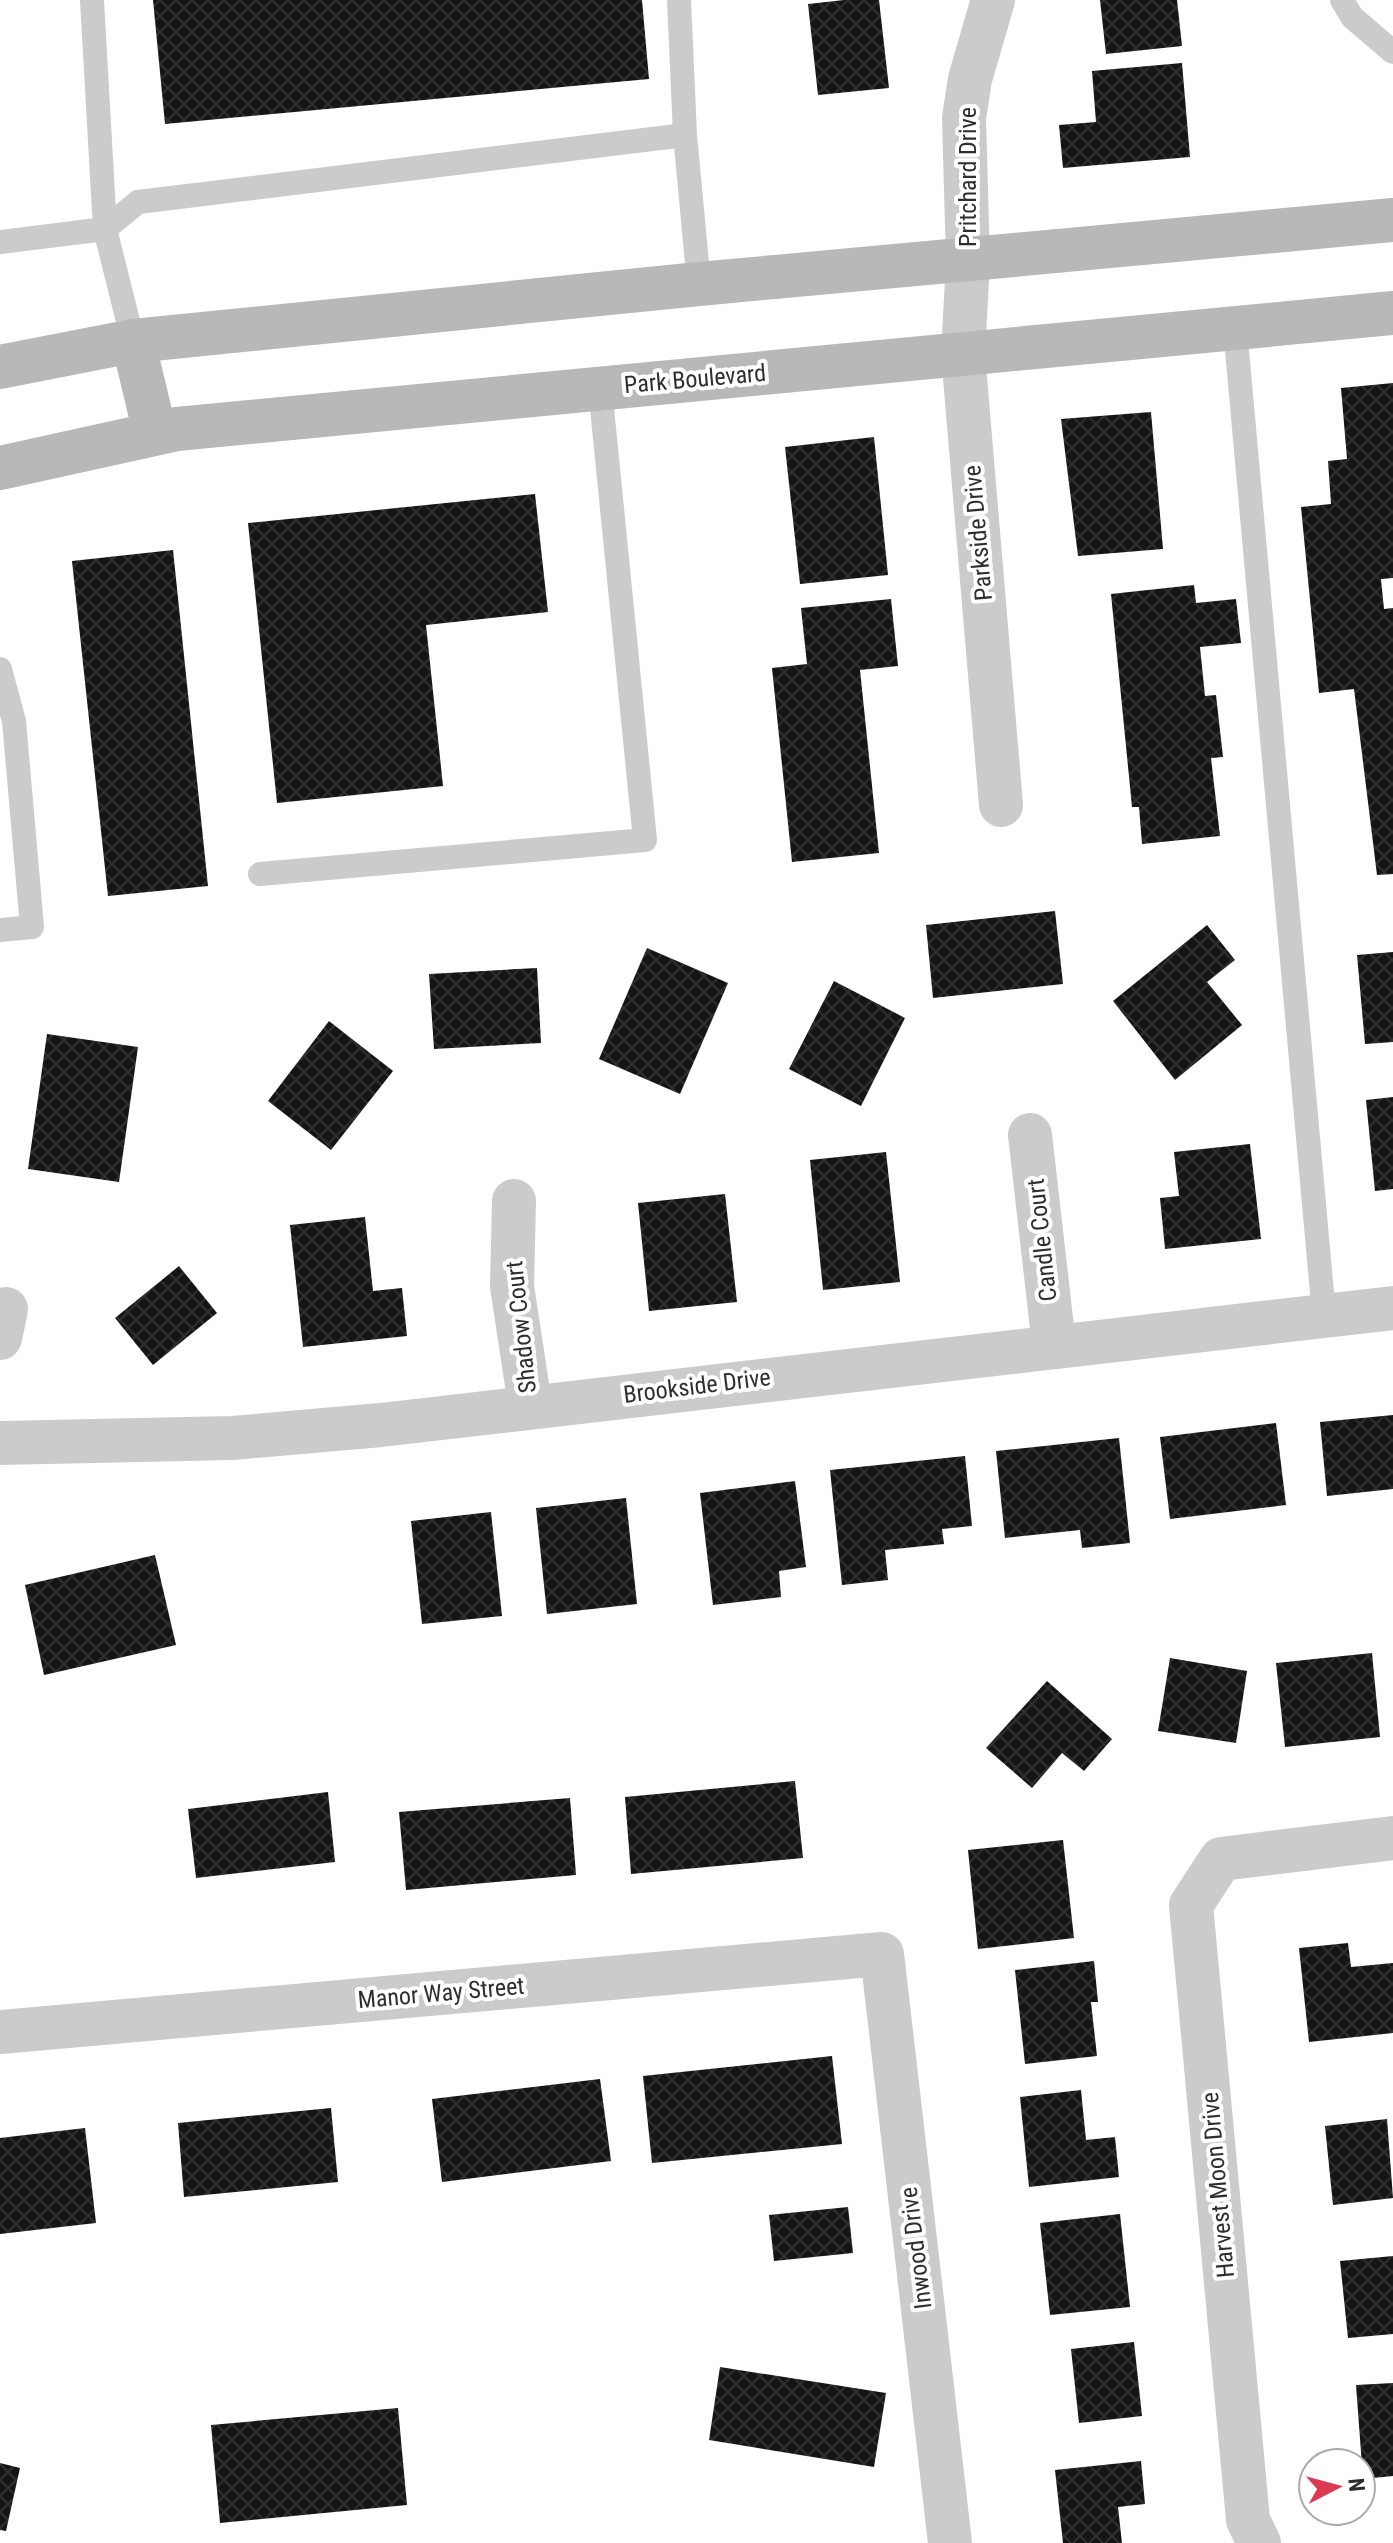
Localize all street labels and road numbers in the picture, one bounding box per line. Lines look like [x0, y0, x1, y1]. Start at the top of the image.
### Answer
street label: Pritchard Drive [954, 107, 982, 247]
street label: Park Boulevard [623, 359, 767, 399]
street label: Parkside Drive [958, 464, 998, 602]
street label: Candle Court [1022, 1177, 1062, 1303]
street label: Shadow Court [500, 1259, 542, 1395]
street label: Brookside Drive [622, 1363, 772, 1409]
street label: Manor Way Street [357, 1972, 525, 2014]
street label: Harvest Moon Drive [1196, 2091, 1240, 2279]
street label: Inwood Drive [895, 2185, 937, 2311]

